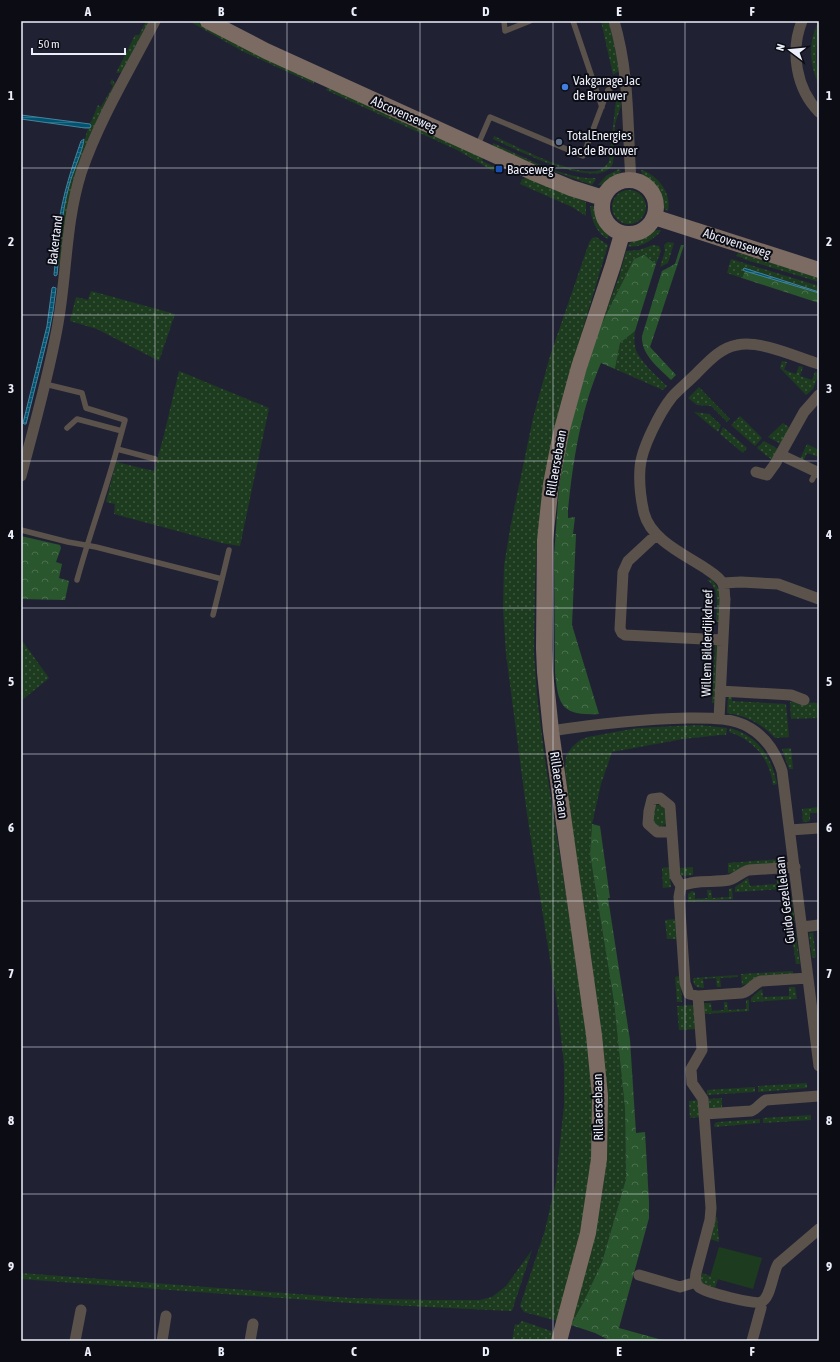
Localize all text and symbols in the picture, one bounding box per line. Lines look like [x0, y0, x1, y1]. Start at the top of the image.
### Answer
text: A [84, 4, 92, 19]
text: B [218, 4, 225, 19]
text: C [351, 4, 357, 19]
text: D [482, 4, 490, 19]
text: E [616, 4, 622, 19]
text: F [749, 4, 755, 19]
scale bar [32, 30, 125, 56]
north arrow [770, 30, 810, 70]
text: 50 m [38, 37, 60, 51]
text: N [774, 42, 787, 52]
place label: Vakgarage Jac de Brouwer [573, 73, 640, 103]
marker: Vakgarage Jac de Brouwer [560, 82, 570, 92]
text: 1 [8, 88, 14, 103]
text: 1 [826, 88, 832, 103]
street label: Abcovenseweg [369, 93, 440, 135]
place label: TotalEnergies Jac de Brouwer [567, 128, 638, 158]
marker: TotalEnergies Jac de Brouwer [554, 137, 564, 147]
place label: Bacseweg [507, 162, 554, 177]
marker: Bacseweg [494, 164, 504, 174]
street label: Bakertand [45, 215, 65, 265]
street label: Abcovenseweg [701, 225, 773, 261]
text: 2 [8, 234, 14, 249]
text: 2 [826, 234, 832, 249]
text: 3 [8, 381, 14, 396]
text: 3 [826, 381, 832, 396]
street label: Rillaersebaan [543, 429, 569, 497]
text: 4 [7, 527, 14, 542]
text: 4 [825, 527, 832, 542]
street label: Willem Bilderdijkdreef [699, 589, 715, 697]
text: 5 [8, 674, 14, 689]
text: 5 [826, 674, 832, 689]
street label: Rillaersebaan [547, 751, 571, 819]
text: 6 [8, 820, 14, 835]
text: 6 [826, 820, 832, 835]
street label: Guido Gezellelaan [772, 855, 798, 945]
text: 7 [8, 966, 14, 981]
text: 7 [826, 966, 832, 981]
street label: Rillaersebaan [590, 1073, 606, 1141]
text: 8 [8, 1113, 14, 1128]
text: 8 [826, 1113, 832, 1128]
text: 9 [8, 1259, 14, 1274]
text: 9 [826, 1259, 832, 1274]
text: A [84, 1344, 92, 1359]
text: B [218, 1344, 225, 1359]
text: C [351, 1344, 357, 1359]
text: D [482, 1344, 490, 1359]
text: E [616, 1344, 622, 1359]
text: F [749, 1344, 755, 1359]

